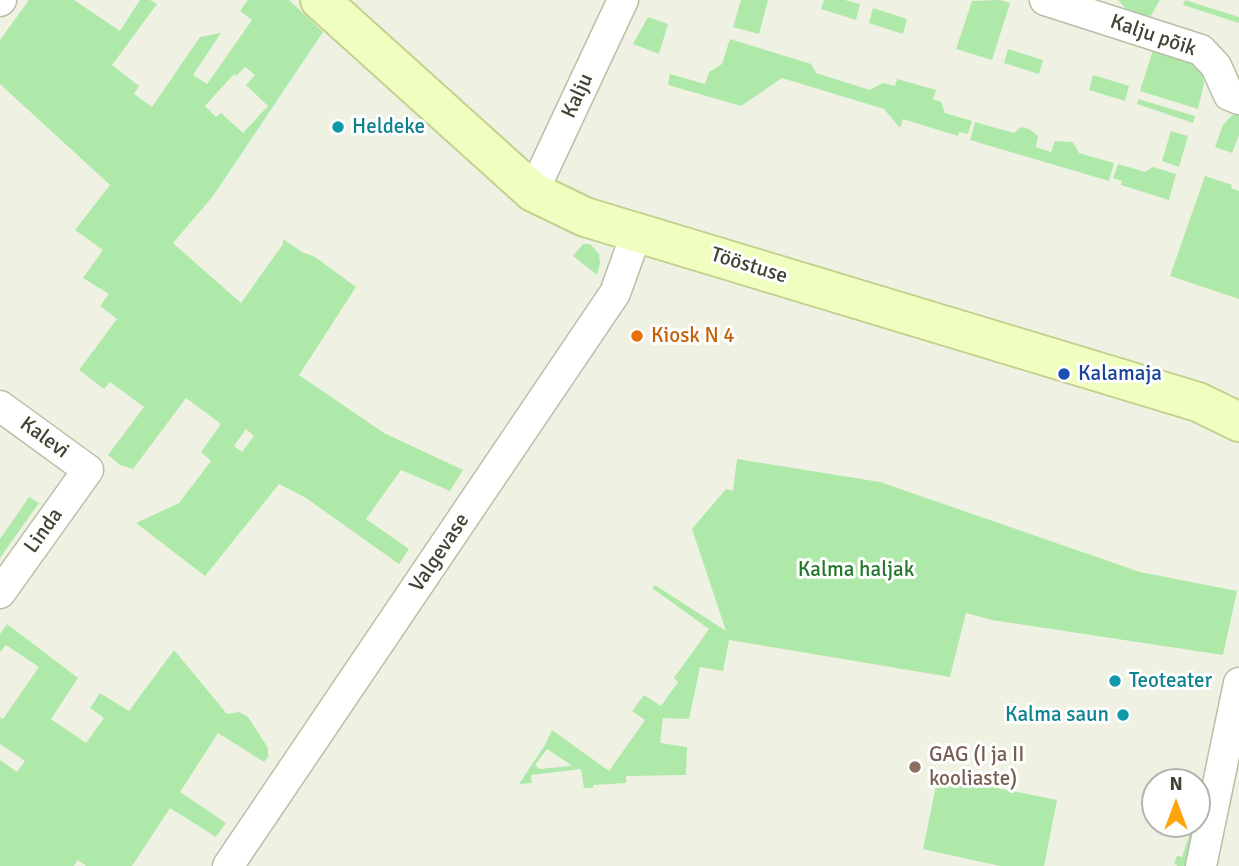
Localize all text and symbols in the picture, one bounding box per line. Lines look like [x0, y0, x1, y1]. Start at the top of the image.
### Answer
street label: Kalju põik [1107, 10, 1199, 62]
street label: Kalju [557, 70, 599, 122]
place label: Heldeke [352, 114, 425, 140]
marker: Heldeke [330, 119, 346, 135]
street label: Tööstuse [708, 242, 790, 290]
place label: Kiosk N 4 [651, 323, 735, 349]
marker: Kiosk N 4 [629, 328, 645, 344]
place label: Kalamaja [1078, 361, 1162, 387]
marker: Kalamaja [1056, 366, 1072, 382]
street label: Kalevi [15, 412, 73, 464]
street label: Linda [19, 504, 69, 558]
street label: Valgevase [405, 509, 475, 597]
park label: Kalma haljak [798, 557, 914, 583]
place label: Teoteater [1129, 668, 1212, 694]
marker: Teoteater [1107, 673, 1123, 689]
place label: Kalma saun [1005, 702, 1109, 728]
marker: Kalma saun [1115, 707, 1131, 723]
place label: GAG (I ja II kooliaste) [929, 742, 1024, 792]
marker: GAG (I ja II kooliaste) [907, 759, 923, 775]
north arrow [1141, 768, 1211, 838]
text: N [1169, 772, 1183, 796]

